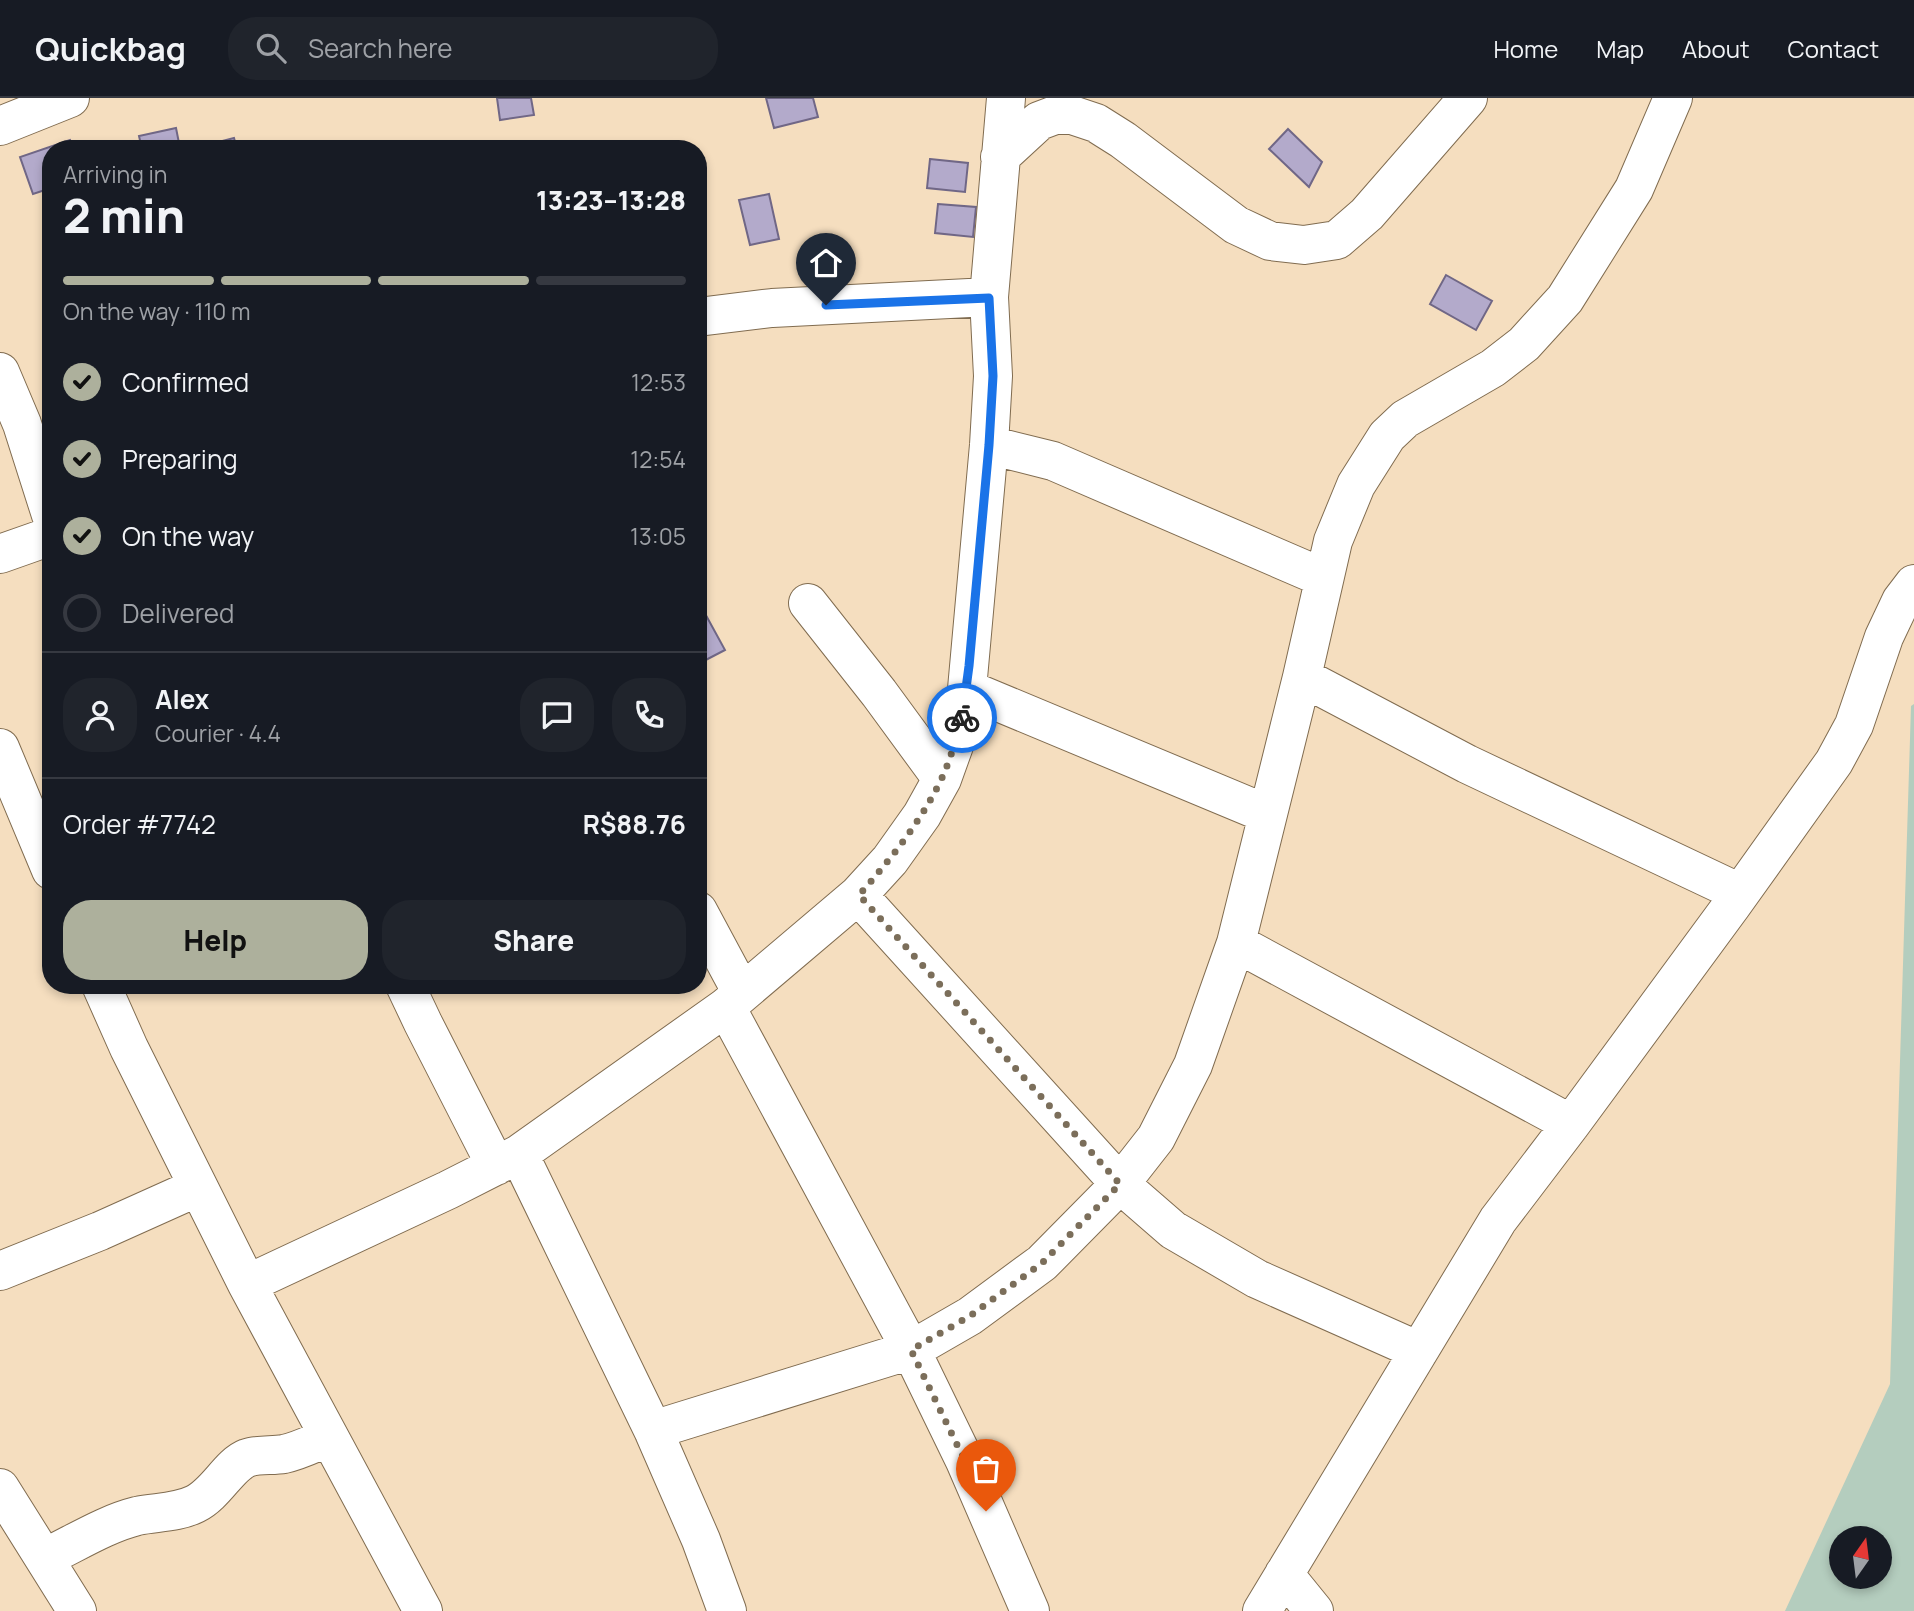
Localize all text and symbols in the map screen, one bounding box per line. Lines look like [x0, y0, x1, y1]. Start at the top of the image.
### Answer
search box [228, 17, 718, 80]
text: Quickbag [35, 26, 186, 71]
icon: search [252, 29, 290, 67]
text: Search here [308, 30, 453, 66]
text: Home [1493, 32, 1558, 65]
text: Map [1596, 32, 1644, 65]
text: About [1682, 32, 1750, 65]
text: Contact [1788, 32, 1879, 65]
text: Arriving in [63, 158, 168, 190]
text: 13:23–13:28 [536, 182, 686, 218]
text: 2 min [63, 184, 185, 247]
pin [796, 233, 856, 305]
icon: home [807, 244, 845, 282]
text: On the way · 110 m [63, 295, 250, 327]
icon: check [63, 363, 101, 401]
text: Confirmed [122, 364, 249, 400]
text: 12:53 [631, 366, 686, 398]
icon: check [63, 440, 101, 478]
text: Preparing [122, 441, 238, 477]
text: 12:54 [630, 443, 686, 475]
icon: check [63, 517, 101, 555]
text: On the way [122, 518, 254, 554]
text: 13:05 [630, 520, 686, 552]
text: Delivered [122, 595, 234, 631]
button: person [63, 678, 137, 752]
button: chat [520, 678, 594, 752]
button: phone [612, 678, 686, 752]
text: Alex [155, 681, 209, 717]
courier [927, 683, 997, 753]
icon: bike [943, 699, 981, 737]
text: Courier · 4.4 [155, 717, 281, 749]
text: Order #7742 [63, 806, 216, 842]
text: R$88.76 [583, 806, 686, 842]
button: Help [63, 900, 368, 980]
button: Share [382, 900, 686, 980]
pin [956, 1439, 1016, 1511]
icon: bag [967, 1450, 1005, 1488]
north arrow [1829, 1526, 1892, 1589]
map controls [1829, 1526, 1892, 1589]

